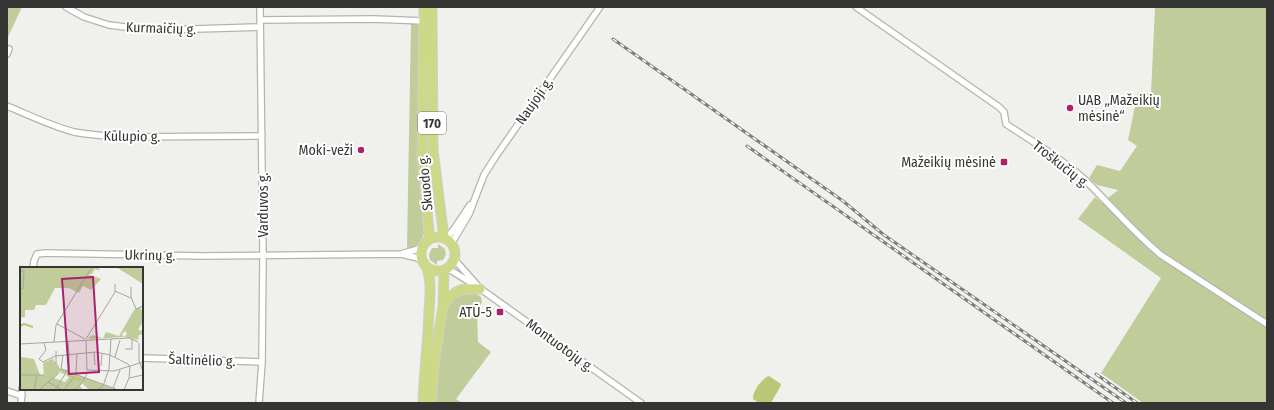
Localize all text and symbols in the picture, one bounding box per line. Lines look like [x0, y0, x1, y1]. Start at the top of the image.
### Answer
street label: Kurmaičių g. [126, 19, 196, 38]
street label: Naujoji g. [512, 74, 557, 128]
place label: UAB „Mažeikių mėsinė“ [1078, 92, 1160, 125]
marker: UAB „Mažeikių mėsinė“ [1065, 103, 1075, 113]
road number: 170 [418, 112, 446, 134]
street label: Kūlupio g. [103, 128, 161, 145]
street label: Troškučių g. [1029, 137, 1092, 192]
place label: Moki-veži [299, 142, 353, 159]
marker: Moki-veži [356, 145, 366, 155]
street label: Skuodo g. [415, 154, 436, 211]
place label: Mažeikių mėsinė [901, 154, 996, 171]
marker: Mažeikių mėsinė [999, 157, 1009, 167]
street label: Varduvos g. [255, 172, 272, 238]
street label: Ukrinų g. [124, 247, 176, 264]
inset map [20, 267, 143, 390]
place label: ATŪ-5 [459, 304, 492, 321]
marker: ATŪ-5 [495, 307, 505, 317]
street label: Montuotojų g. [523, 315, 597, 376]
street label: Šaltinėlio g. [168, 350, 236, 370]

